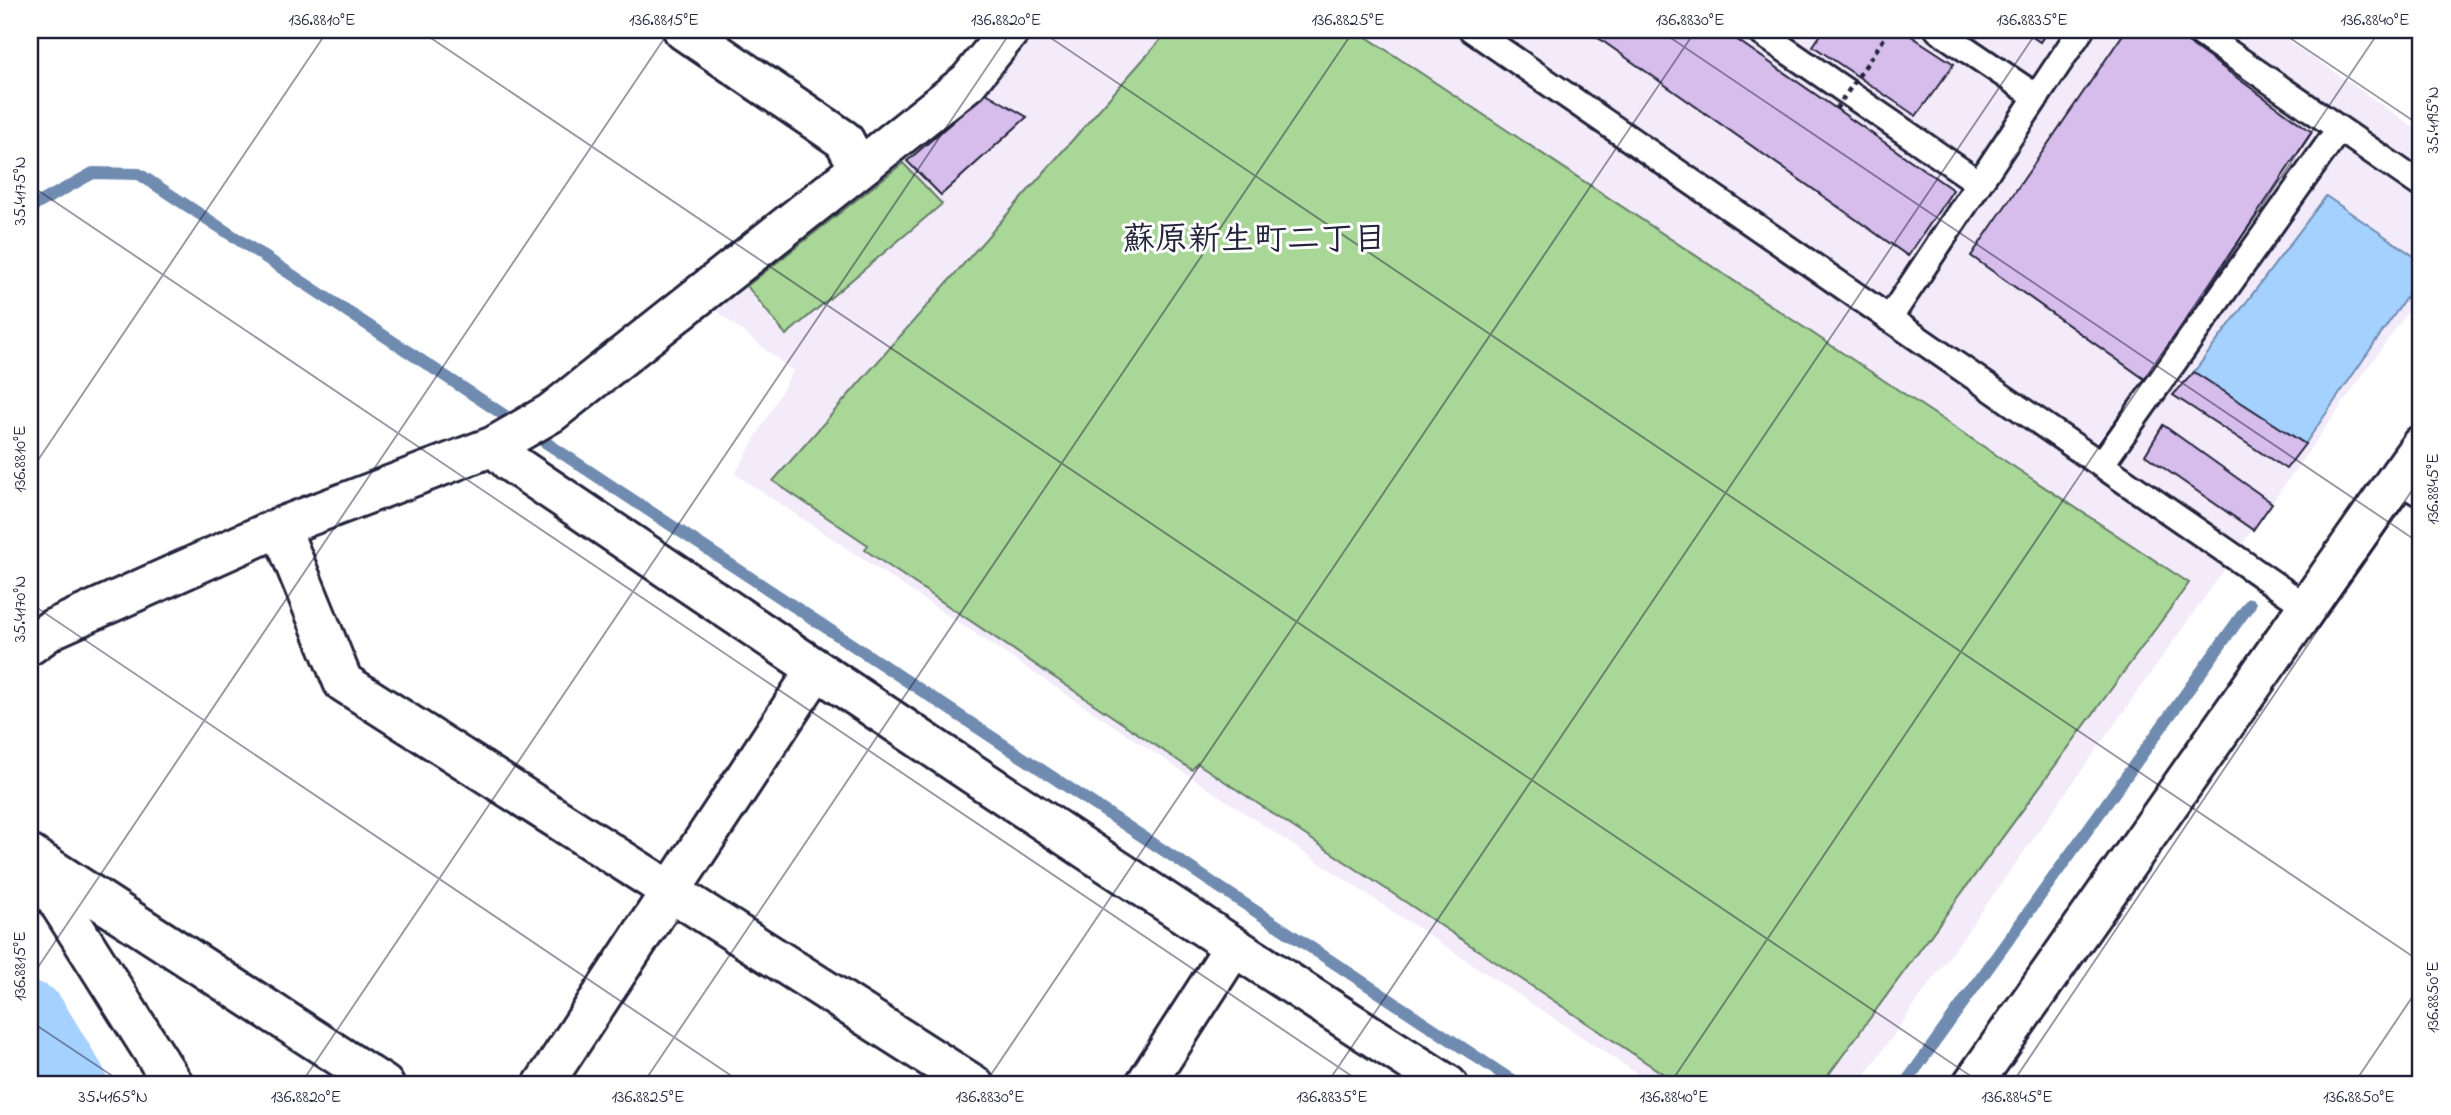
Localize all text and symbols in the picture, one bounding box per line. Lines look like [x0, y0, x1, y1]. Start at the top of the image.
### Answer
text: 136.8810°E [288, 8, 356, 34]
text: 136.8815°E [629, 8, 699, 34]
text: 136.8820°E [971, 8, 1041, 34]
text: 136.8825°E [1311, 8, 1385, 34]
text: 136.8830°E [1655, 8, 1725, 34]
text: 136.8835°E [1996, 8, 2068, 34]
text: 136.8840°E [2340, 8, 2410, 34]
text: 35.4195°N [2421, 86, 2447, 154]
text: 35.4175°N [8, 156, 34, 226]
district label: 蘇原新生町二丁目 [1122, 217, 1386, 265]
text: 136.8810°E [8, 425, 34, 493]
text: 136.8845°E [2421, 453, 2447, 525]
text: 35.4170°N [8, 576, 34, 642]
text: 136.8815°E [8, 931, 34, 1001]
text: 136.8850°E [2421, 961, 2447, 1033]
text: 35.4165°N [78, 1085, 148, 1111]
text: 136.8820°E [271, 1085, 341, 1111]
text: 136.8825°E [611, 1085, 685, 1111]
text: 136.8830°E [955, 1085, 1025, 1111]
text: 136.8835°E [1296, 1085, 1368, 1111]
text: 136.8840°E [1639, 1085, 1709, 1111]
text: 136.8845°E [1981, 1085, 2053, 1111]
text: 136.8850°E [2323, 1085, 2395, 1111]

